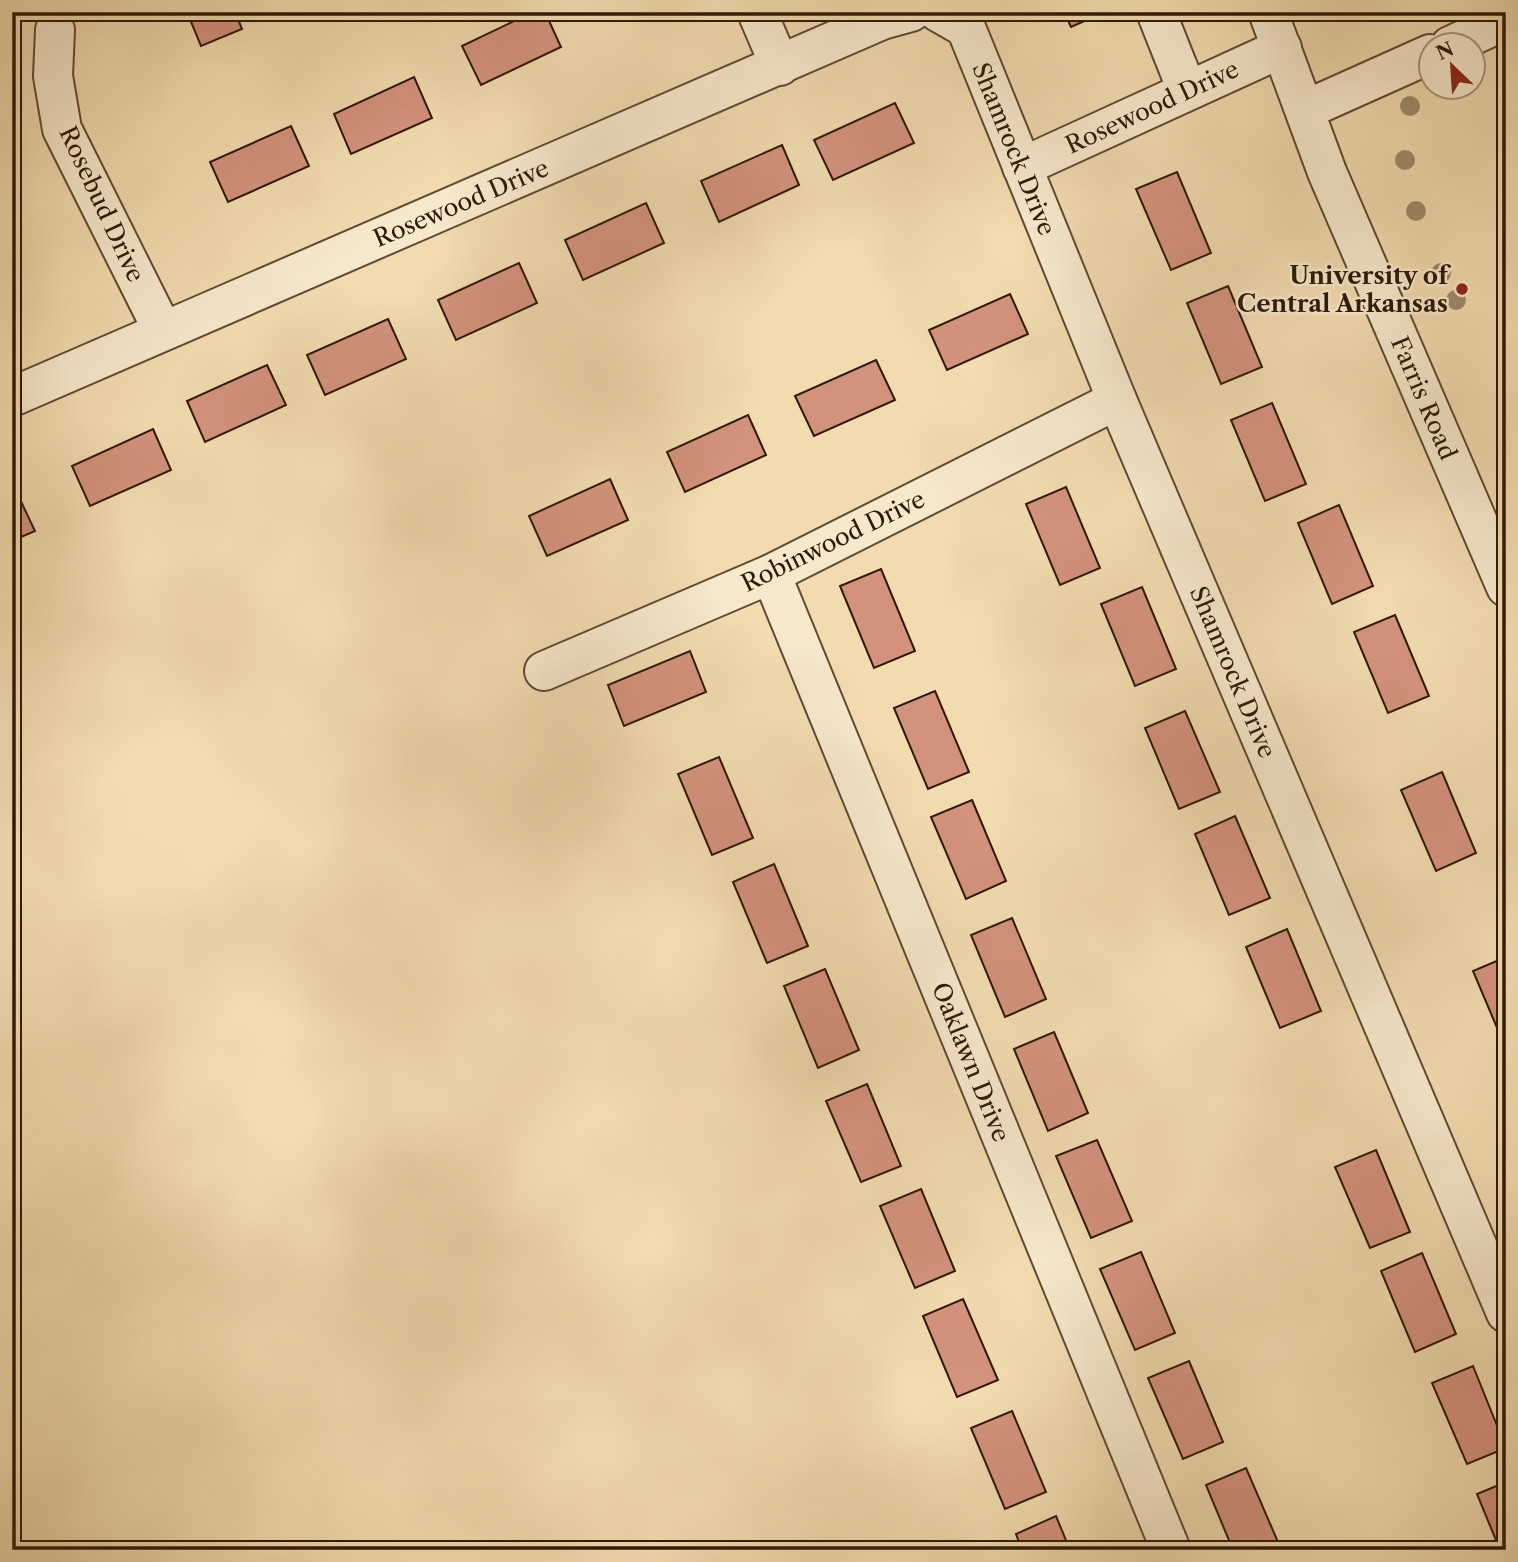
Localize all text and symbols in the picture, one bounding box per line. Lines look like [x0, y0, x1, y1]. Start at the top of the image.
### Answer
north arrow [1416, 32, 1486, 102]
text: N [1433, 37, 1457, 65]
street label: Rosewood Drive [1061, 54, 1243, 160]
street label: Shamrock Drive [966, 58, 1062, 240]
street label: Rosebud Drive [53, 121, 151, 287]
street label: Rosewood Drive [369, 153, 553, 253]
place label: University of Central Arkansas [1237, 261, 1452, 318]
marker: University of Central Arkansas [1454, 281, 1470, 297]
street label: Farris Road [1385, 332, 1463, 464]
street label: Robinwood Drive [737, 484, 929, 598]
street label: Shamrock Drive [1184, 582, 1282, 762]
street label: Oaklawn Drive [926, 978, 1016, 1146]

